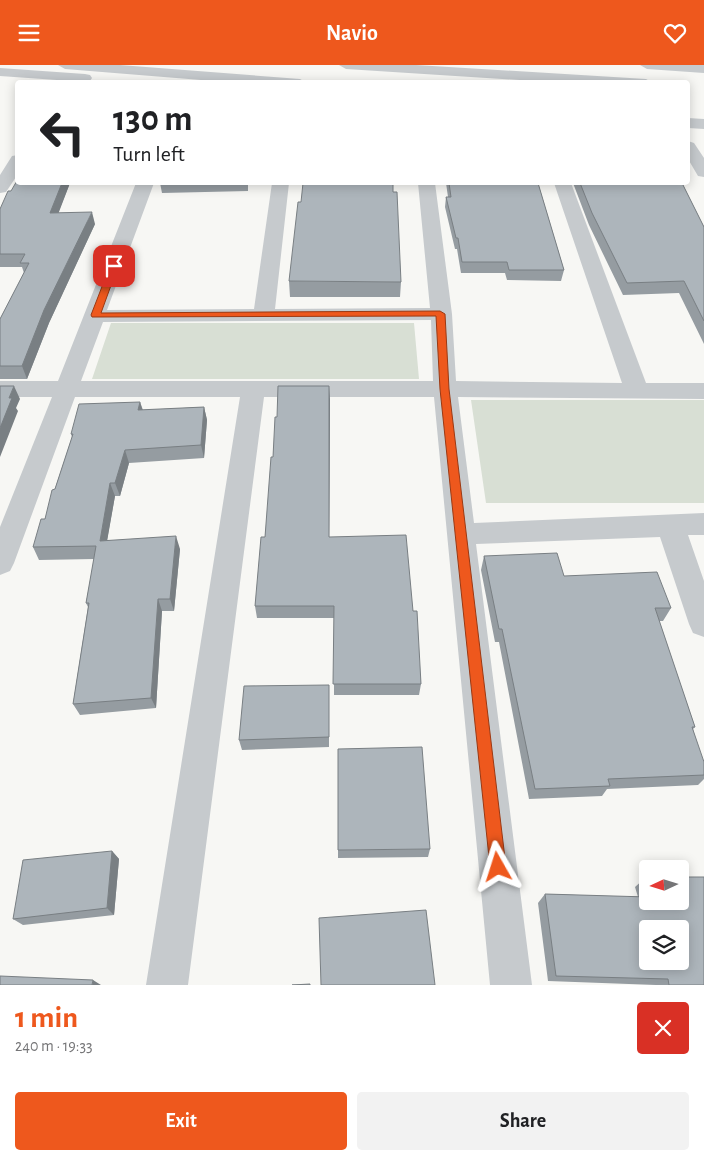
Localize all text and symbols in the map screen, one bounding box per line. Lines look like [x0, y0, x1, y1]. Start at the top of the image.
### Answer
icon: menu [15, 19, 43, 47]
icon: heart [661, 19, 689, 47]
text: Navio [326, 22, 378, 44]
icon: left [30, 100, 95, 165]
text: 130 m [113, 102, 192, 137]
text: Turn left [113, 143, 185, 165]
pin [93, 245, 135, 287]
icon: arrive [100, 252, 128, 280]
position arrow [471, 840, 523, 892]
north arrow [639, 860, 689, 910]
map controls [639, 860, 689, 970]
button: layers [639, 920, 689, 970]
button: close [637, 1002, 689, 1054]
text: 1 min [15, 1003, 78, 1033]
text: 240 m · 19:33 [15, 1038, 93, 1054]
button: Exit [15, 1092, 347, 1150]
button: Share [357, 1092, 689, 1150]

